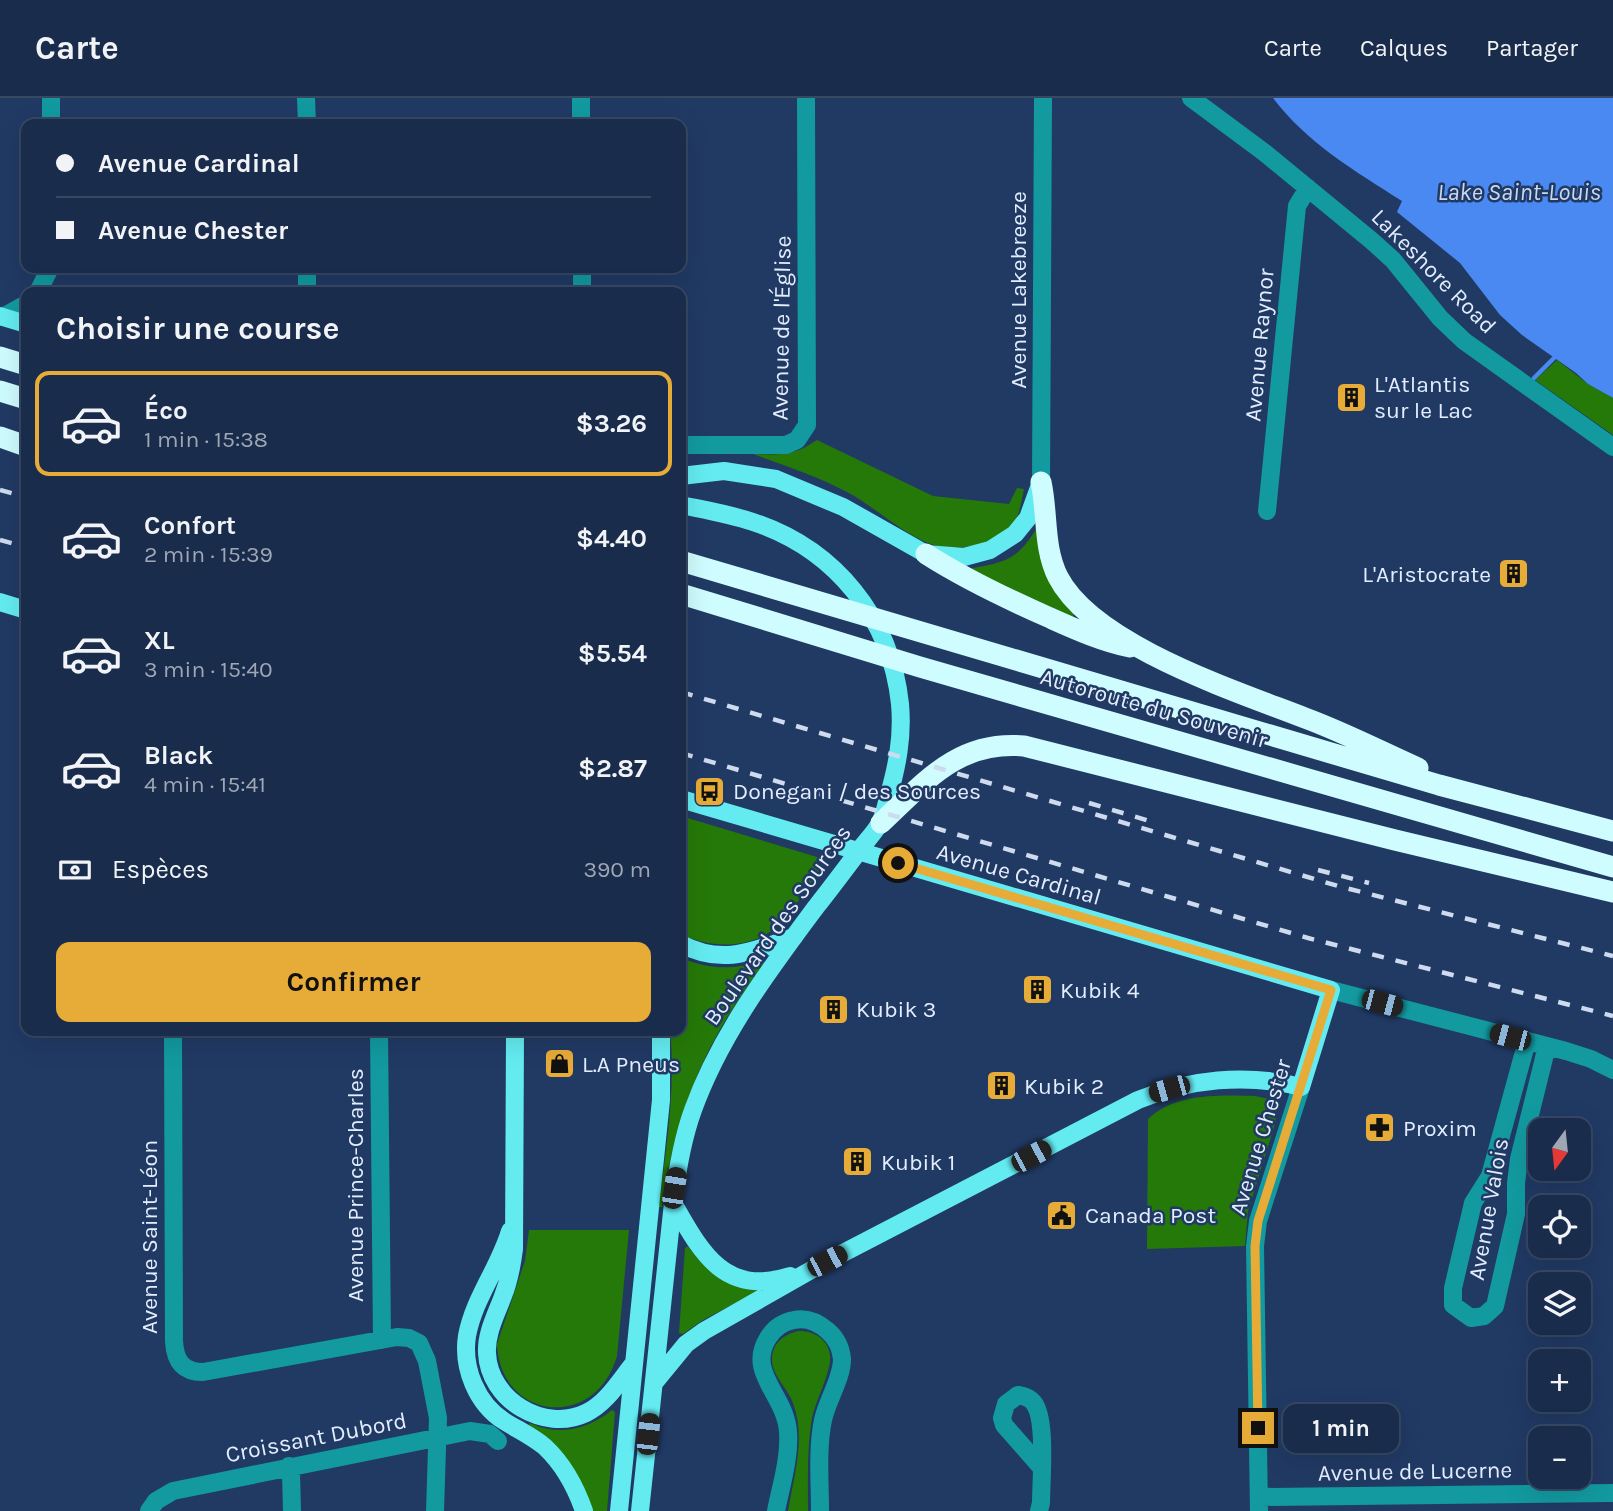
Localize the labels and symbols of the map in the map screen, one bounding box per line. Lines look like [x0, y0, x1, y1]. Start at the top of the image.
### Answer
water label: Lake Saint-Louis [1437, 178, 1601, 206]
street label: Avenue Lakebreeze [1005, 191, 1032, 389]
street label: Lakeshore Road [1366, 203, 1502, 339]
street label: Avenue de l'Église [766, 235, 797, 421]
street label: Avenue Raynor [1239, 267, 1280, 423]
place label: L'Atlantis sur le Lac [1374, 371, 1473, 424]
building icon: L'Atlantis sur le Lac [1334, 380, 1368, 414]
building icon: L'Aristocrate [1497, 557, 1531, 591]
place label: L'Aristocrate [1362, 561, 1491, 588]
street label: Autoroute du Souvenir [1037, 663, 1271, 754]
bus stop icon: Donegani / des Sources [693, 774, 727, 808]
place label: Donegani / des Sources [733, 778, 981, 805]
street label: Boulevard des Sources [698, 820, 857, 1031]
street label: Avenue Cardinal [934, 838, 1104, 911]
route start [882, 847, 914, 879]
building icon: Kubik 4 [1020, 973, 1054, 1007]
place label: Kubik 4 [1060, 977, 1140, 1004]
car [1359, 987, 1406, 1019]
building icon: Kubik 3 [816, 992, 850, 1026]
place label: Kubik 3 [856, 996, 936, 1023]
car [1487, 1021, 1534, 1053]
shop icon: L.A Pneus [542, 1047, 576, 1081]
place label: L.A Pneus [582, 1051, 680, 1078]
street label: Avenue Chester [1224, 1055, 1297, 1218]
street label: Avenue Prince-Charles [342, 1068, 369, 1302]
building icon: Kubik 2 [984, 1069, 1018, 1103]
place label: Kubik 2 [1024, 1073, 1104, 1100]
car [1146, 1073, 1193, 1105]
pharmacy icon: Proxim [1363, 1111, 1397, 1145]
place label: Proxim [1403, 1115, 1477, 1142]
north arrow [1528, 1118, 1591, 1181]
street label: Avenue Valois [1463, 1136, 1514, 1282]
car [1008, 1137, 1055, 1175]
street label: Avenue Saint-Léon [136, 1140, 163, 1334]
building icon: Kubik 1 [841, 1145, 875, 1179]
place label: Kubik 1 [881, 1149, 955, 1176]
car [661, 1166, 688, 1210]
public building icon: Canada Post [1045, 1198, 1079, 1232]
place label: Canada Post [1085, 1202, 1216, 1229]
car [804, 1242, 851, 1280]
callout: 1 min [1282, 1404, 1398, 1452]
street label: Croissant Dubord [223, 1407, 409, 1468]
car [636, 1412, 661, 1456]
route end [1242, 1412, 1274, 1444]
street label: Avenue de Lucerne [1318, 1456, 1512, 1487]

